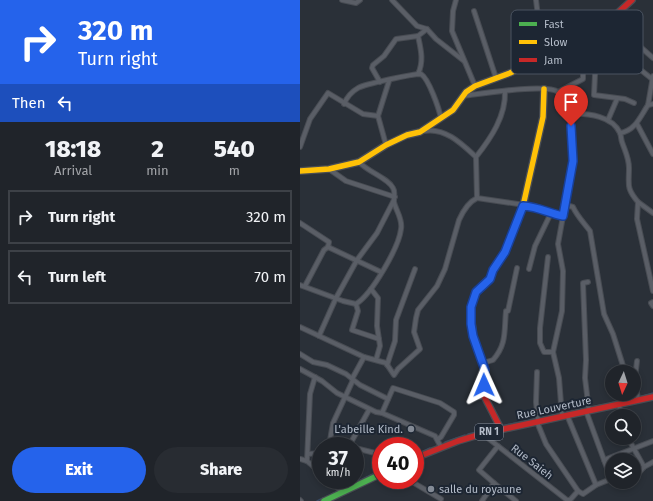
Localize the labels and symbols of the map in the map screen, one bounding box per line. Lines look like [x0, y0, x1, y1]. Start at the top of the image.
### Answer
legend [511, 10, 643, 74]
text: Fast [544, 18, 564, 31]
text: Slow [544, 36, 568, 49]
text: Jam [544, 54, 563, 67]
pin [554, 85, 588, 126]
position arrow [463, 364, 505, 406]
north arrow [605, 365, 641, 401]
street label: Rue Louverture [516, 394, 592, 422]
place label: L'abeille Kind. [334, 423, 403, 436]
marker: L'abeille Kind. [406, 424, 416, 434]
road number: RN 1 [475, 424, 503, 440]
speed limit sign: 40 [372, 437, 424, 489]
street label: Rue Saieh [508, 442, 556, 482]
place label: salle du royaune [439, 483, 521, 496]
marker: salle du royaune [426, 484, 436, 494]

